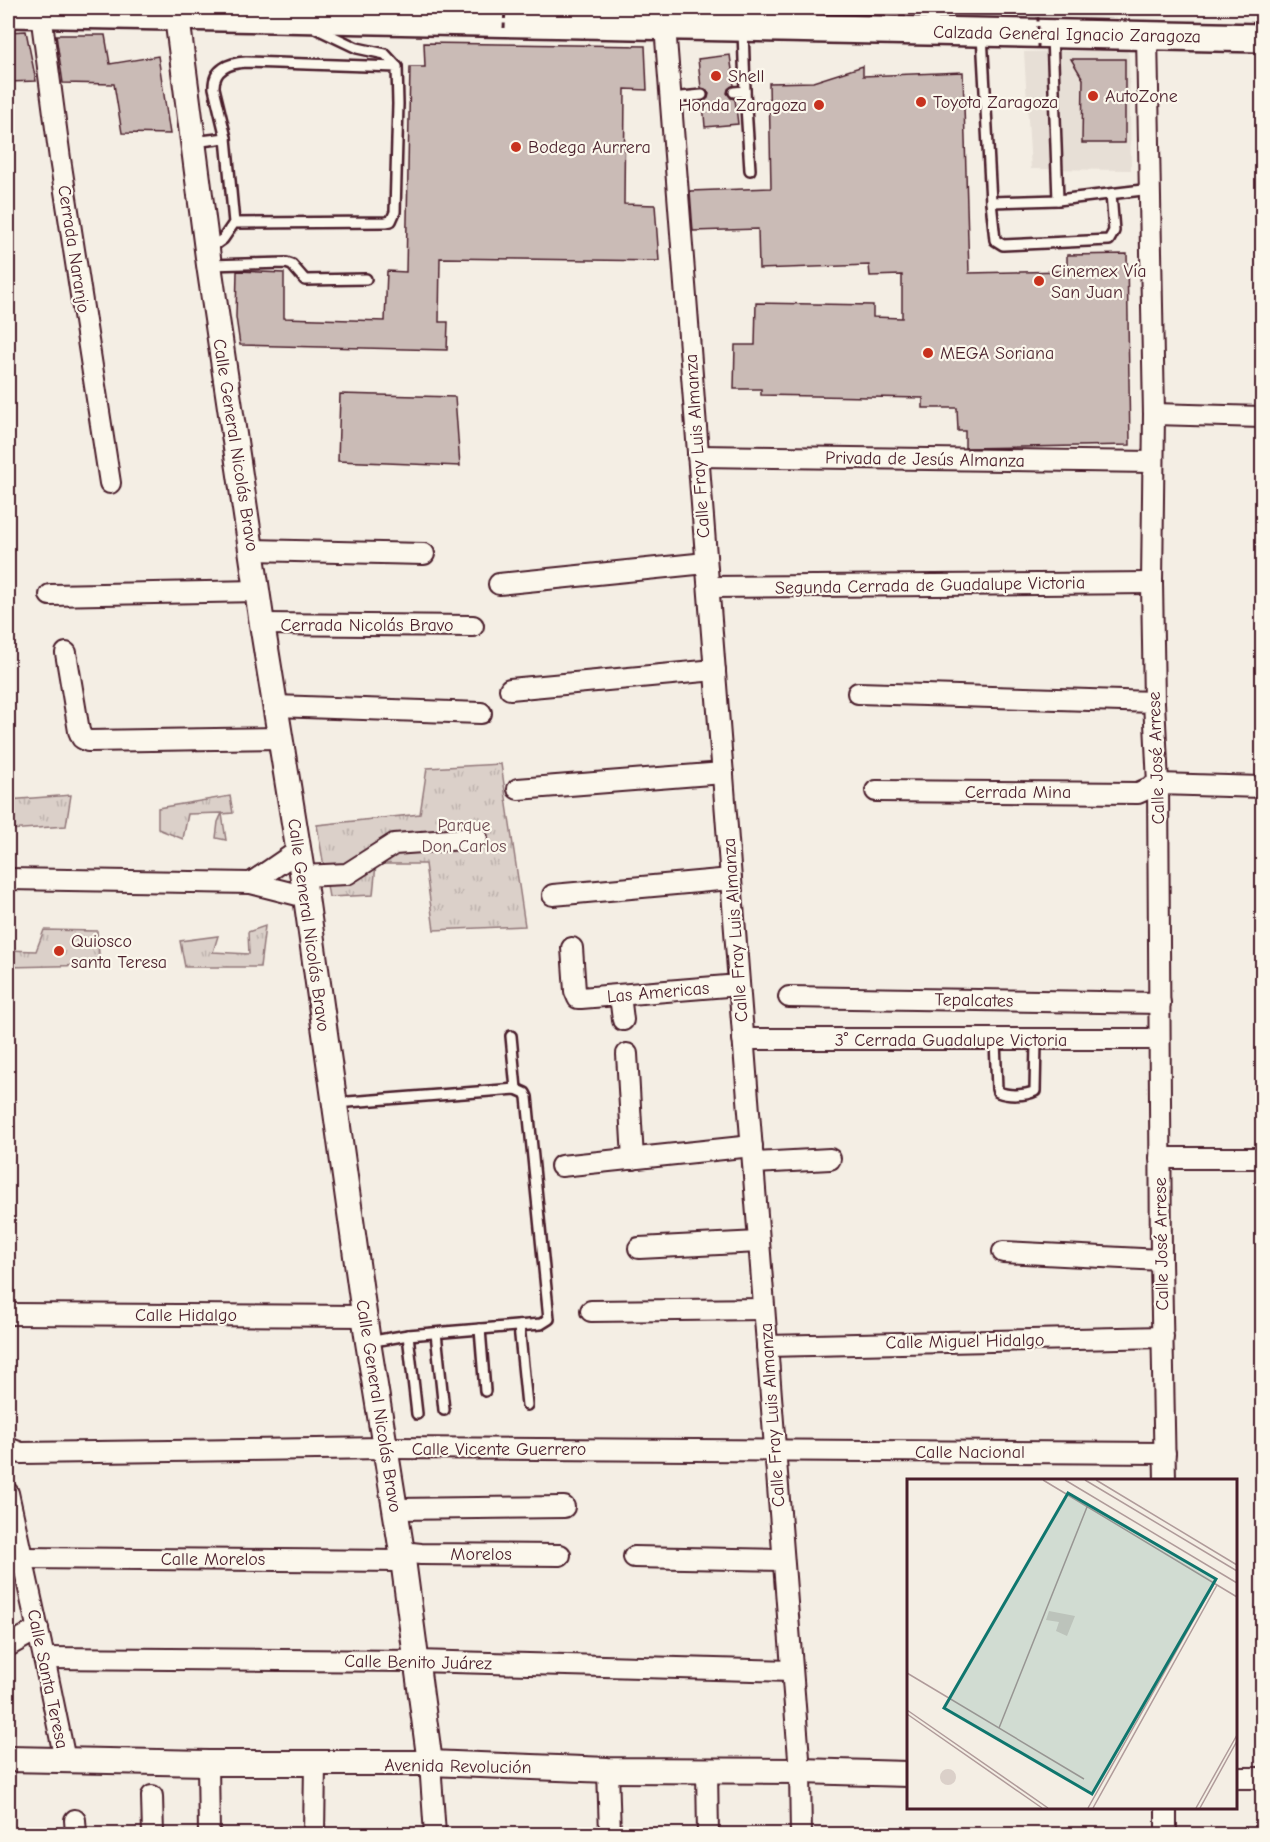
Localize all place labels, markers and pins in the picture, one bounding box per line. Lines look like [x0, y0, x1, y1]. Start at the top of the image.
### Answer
place label: Shell [728, 66, 765, 87]
marker: Shell [709, 69, 723, 83]
place label: AutoZone [1105, 86, 1178, 107]
marker: AutoZone [1086, 89, 1100, 103]
place label: Toyota Zaragoza [933, 92, 1058, 113]
place label: Honda Zaragoza [679, 95, 807, 116]
marker: Toyota Zaragoza [914, 95, 928, 109]
marker: Honda Zaragoza [812, 98, 826, 112]
place label: Bodega Aurrera [528, 137, 651, 158]
marker: Bodega Aurrera [509, 140, 523, 154]
place label: Cinemex Vía San Juan [1051, 261, 1147, 303]
marker: Cinemex Vía San Juan [1032, 274, 1046, 288]
place label: MEGA Soriana [940, 343, 1054, 364]
marker: MEGA Soriana [921, 346, 935, 360]
place label: Quiosco santa Teresa [71, 931, 167, 973]
marker: Quiosco santa Teresa [52, 944, 66, 958]

